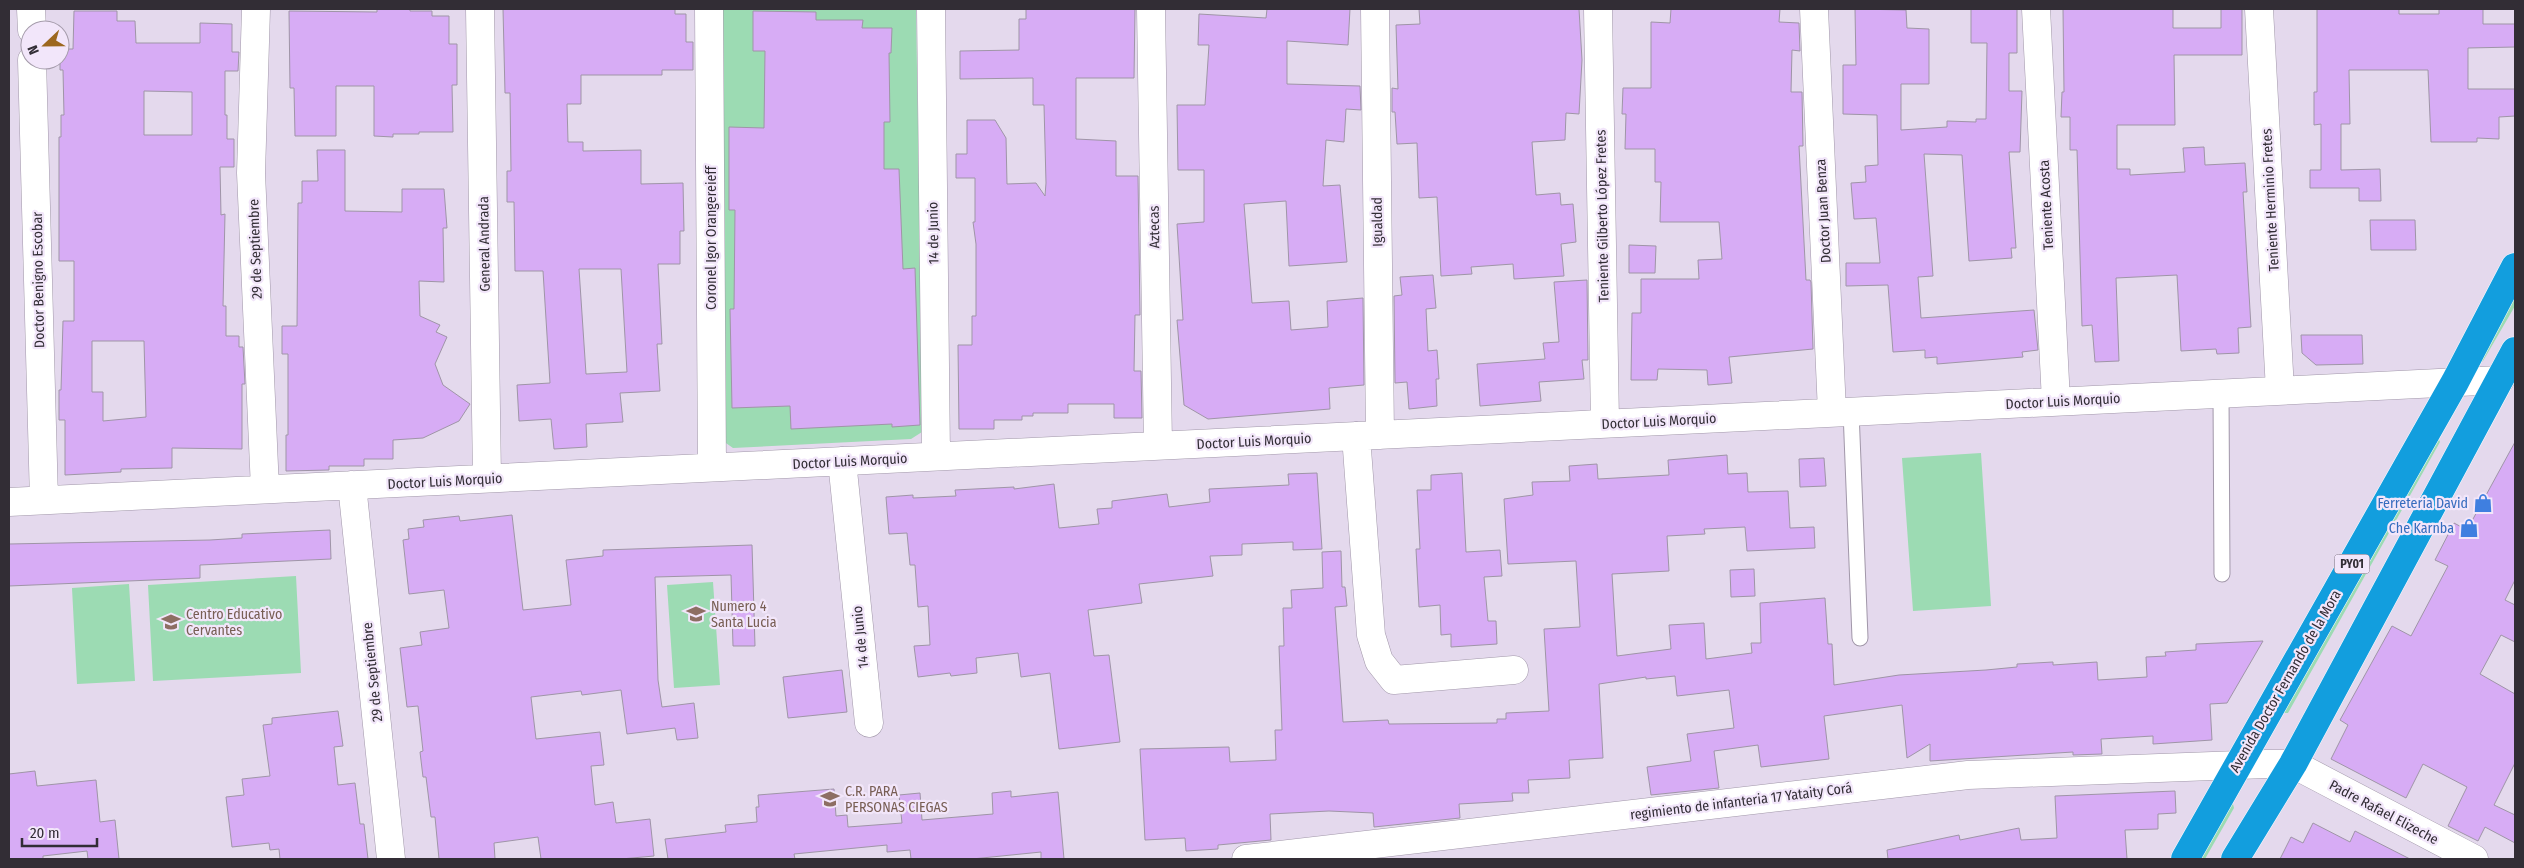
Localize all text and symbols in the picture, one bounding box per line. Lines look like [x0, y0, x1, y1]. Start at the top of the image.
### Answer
north arrow [20, 20, 70, 70]
text: N [24, 43, 43, 57]
street label: Teniente Herminio Fretes [2258, 128, 2283, 272]
street label: Teniente Gilberto López Fretes [1592, 130, 1613, 302]
street label: Doctor Juan Benza [1812, 158, 1835, 263]
street label: Teniente Acosta [2036, 159, 2057, 250]
street label: Coronel Igor Orangereieff [703, 164, 720, 310]
street label: General Andrada [475, 196, 494, 292]
street label: Igualdad [1369, 197, 1386, 247]
street label: 29 de Septiembre [245, 199, 266, 299]
street label: 14 de Junio [924, 202, 943, 264]
street label: Aztecas [1146, 205, 1163, 249]
street label: Doctor Benigno Escobar [29, 212, 48, 348]
street label: Doctor Luis Morquio [2005, 390, 2121, 413]
street label: Doctor Luis Morquio [1601, 410, 1717, 433]
street label: Doctor Luis Morquio [1196, 430, 1312, 453]
street label: Doctor Luis Morquio [792, 450, 908, 473]
street label: Doctor Luis Morquio [387, 470, 503, 493]
shop icon: Ferreteria David [2472, 492, 2494, 514]
place label: Ferreteria David [2377, 495, 2468, 512]
shop icon: Che Karnba [2458, 517, 2480, 539]
place label: Che Karnba [2389, 520, 2454, 537]
road number: PY01 [2334, 554, 2370, 574]
street label: Avenida Doctor Fernando de la Mora [2226, 587, 2345, 775]
place label: Numero 4 Santa Lucia [711, 598, 777, 631]
school or university icon: Numero 4 Santa Lucia [685, 603, 707, 625]
street label: 14 de Junio [849, 605, 872, 669]
place label: Centro Educativo Cervantes [186, 606, 282, 639]
school or university icon: Centro Educativo Cervantes [160, 611, 182, 633]
street label: 29 de Septiembre [359, 621, 386, 722]
street label: Padre Rafael Elizeche [2326, 777, 2441, 848]
street label: regimiento de infanteria 17 Yataity Corá [1629, 779, 1853, 824]
place label: C.R. PARA PERSONAS CIEGAS [845, 783, 948, 816]
school or university icon: C.R. PARA PERSONAS CIEGAS [819, 788, 841, 810]
scale bar [22, 816, 98, 848]
text: 20 m [30, 824, 60, 842]

